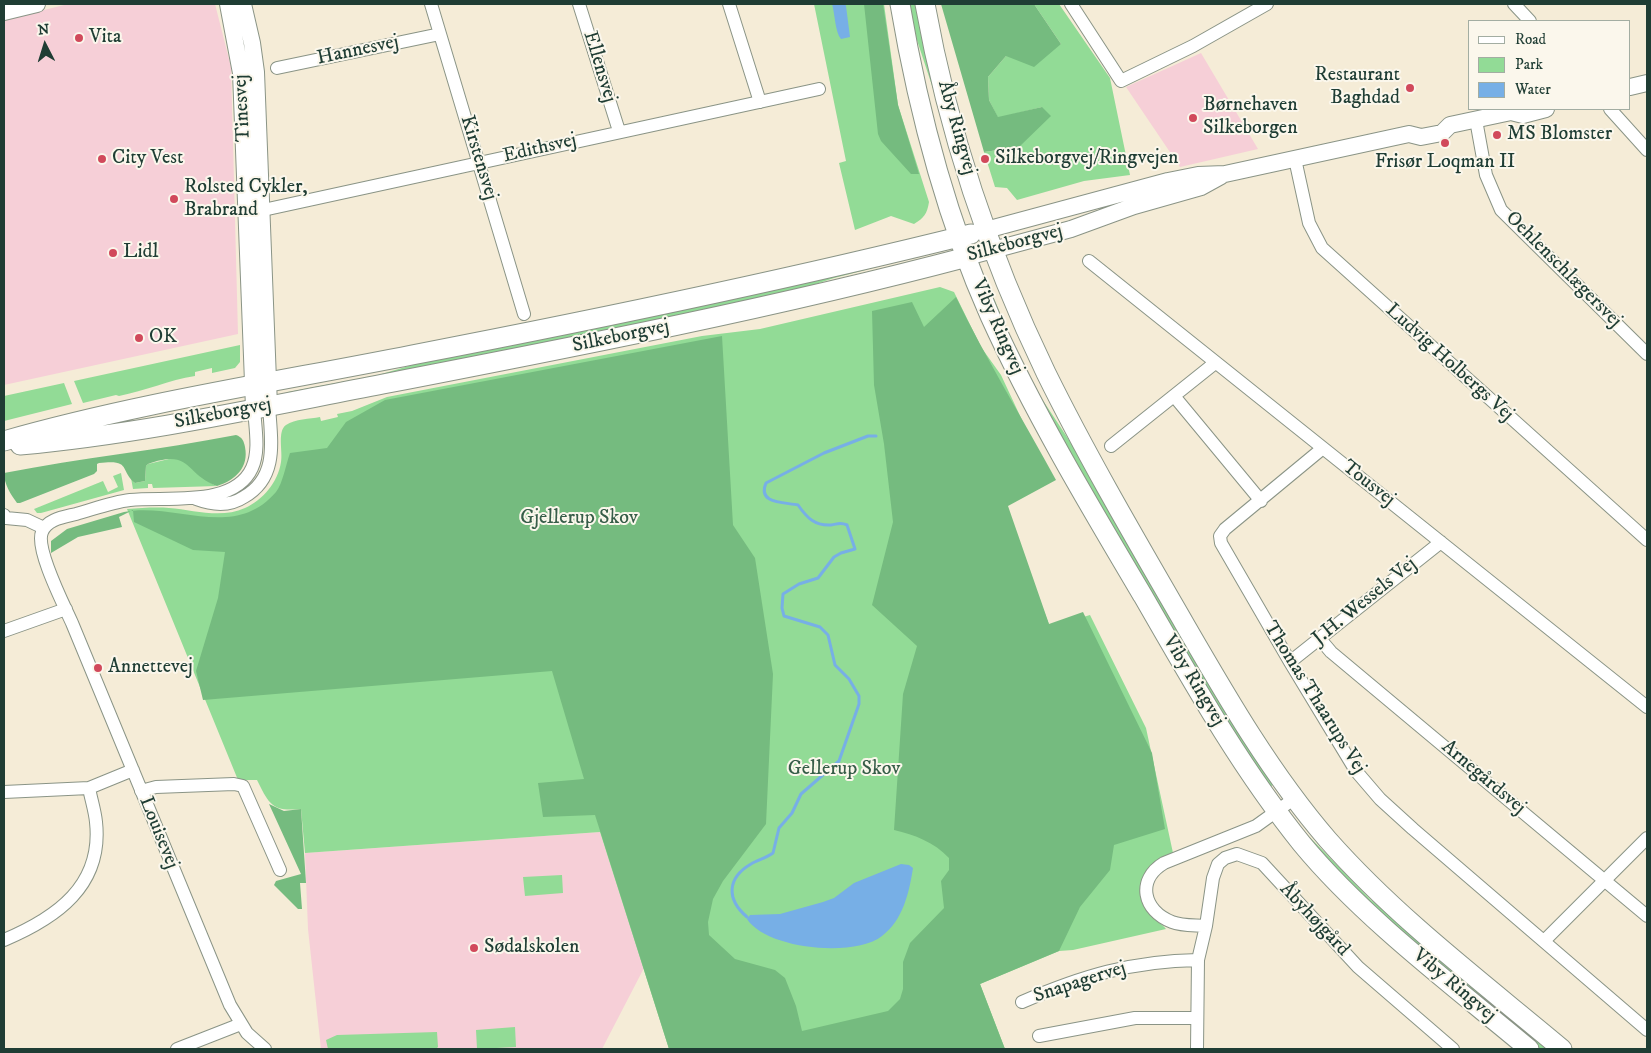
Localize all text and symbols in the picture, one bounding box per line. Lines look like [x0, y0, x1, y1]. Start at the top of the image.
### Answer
north arrow [20, 20, 70, 70]
legend [1468, 20, 1631, 110]
text: N [37, 21, 50, 40]
place label: Vita [89, 26, 121, 50]
street label: Ellensvej [577, 28, 621, 106]
text: Road [1515, 30, 1546, 49]
street label: Hannesvej [315, 31, 401, 71]
marker: Vita [73, 32, 85, 44]
text: Park [1515, 55, 1543, 74]
place label: Restaurant Baghdad [1315, 64, 1400, 111]
street label: Tinesvej [229, 74, 257, 142]
street label: Åby Ringvej [931, 78, 981, 178]
text: Water [1515, 80, 1551, 99]
marker: Restaurant Baghdad [1404, 82, 1416, 94]
place label: Børnehaven Silkeborgen [1203, 94, 1298, 141]
marker: Børnehaven Silkeborgen [1187, 112, 1199, 124]
street label: Kirstensvej [454, 113, 502, 203]
place label: MS Blomster [1507, 123, 1612, 147]
street label: Edithsvej [501, 129, 579, 169]
marker: MS Blomster [1491, 129, 1503, 141]
marker: Frisør Loqman II [1439, 137, 1451, 149]
place label: City Vest [112, 147, 183, 171]
place label: Silkeborgvej/Ringvejen [995, 147, 1178, 171]
place label: Frisør Loqman II [1375, 151, 1515, 175]
marker: City Vest [96, 153, 108, 165]
marker: Silkeborgvej/Ringvejen [979, 153, 991, 165]
place label: Rolsted Cykler, Brabrand [184, 176, 308, 223]
marker: Rolsted Cykler, Brabrand [168, 193, 180, 205]
street label: Oehlenschlægersvej [1500, 207, 1626, 333]
street label: Silkeborgvej [964, 220, 1066, 268]
place label: Lidl [123, 241, 159, 265]
marker: Lidl [107, 247, 119, 259]
street label: Viby Ringvej [965, 276, 1029, 378]
street label: Ludvig Holbergs Vej [1380, 299, 1518, 427]
street label: Silkeborgvej [570, 315, 672, 359]
place label: OK [149, 326, 177, 350]
marker: OK [133, 332, 145, 344]
street label: Silkeborgvej [173, 393, 273, 435]
street label: Tousvej [1337, 456, 1399, 512]
park label: Gjellerup Skov [520, 507, 638, 531]
street label: J.H. Wessels Vej [1308, 553, 1422, 651]
street label: Thomas Thaarups Vej [1257, 617, 1371, 779]
street label: Viby Ringvej [1156, 631, 1230, 731]
place label: Annettevej [108, 656, 193, 680]
marker: Annettevej [92, 662, 104, 674]
street label: Arnegårdsvej [1436, 736, 1530, 820]
park label: Gellerup Skov [788, 758, 900, 782]
street label: Louisevej [133, 793, 183, 873]
street label: Åbyhøjgård [1274, 878, 1354, 962]
place label: Sødalskolen [484, 936, 579, 960]
marker: Sødalskolen [468, 942, 480, 954]
street label: Viby Ringvej [1407, 944, 1501, 1028]
street label: Snapagervej [1031, 957, 1129, 1009]

